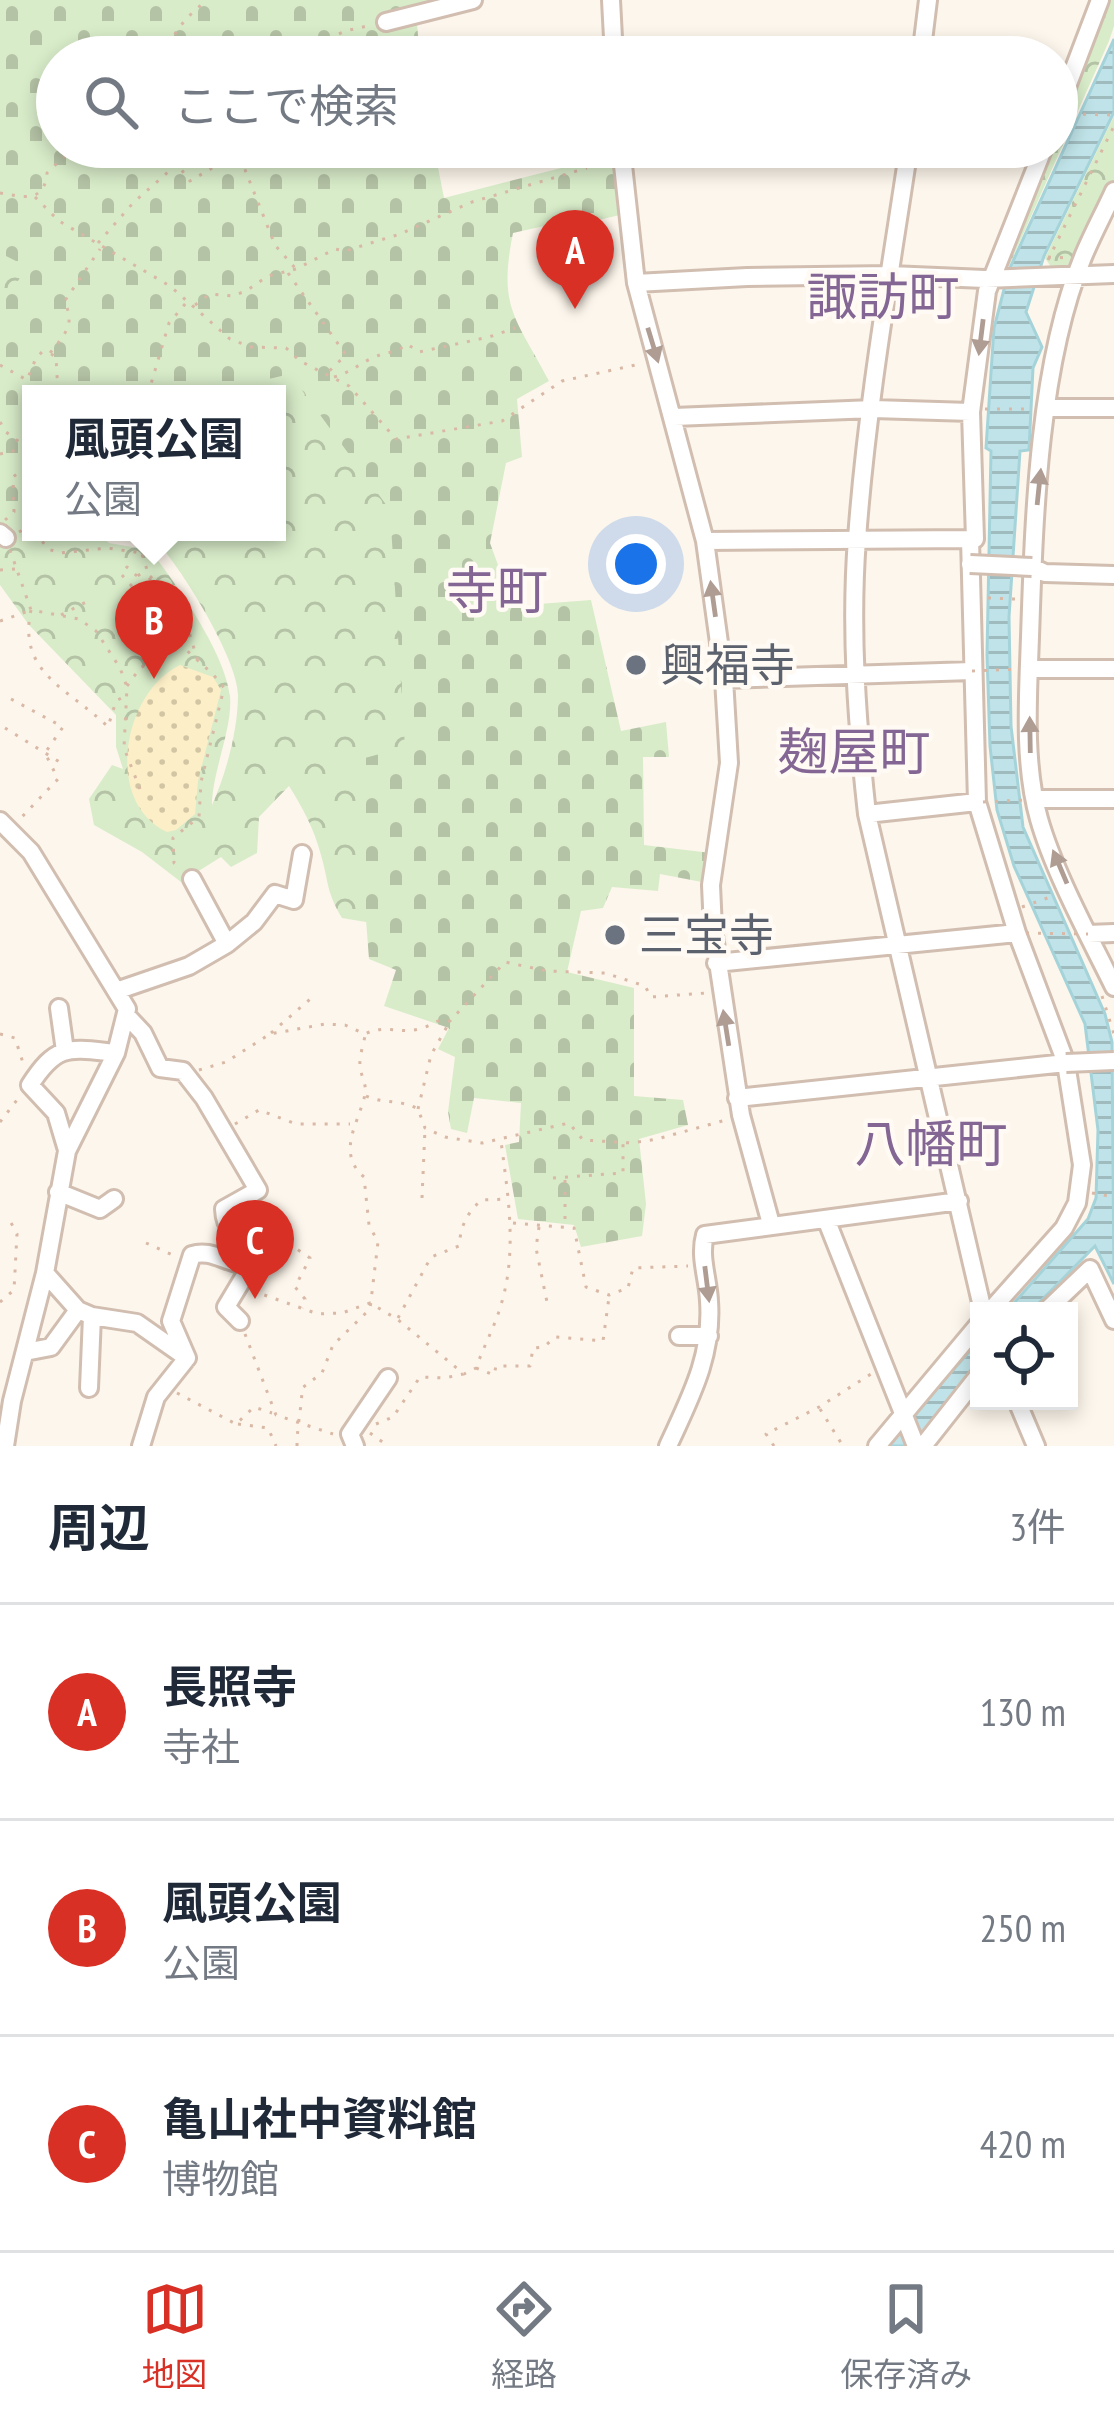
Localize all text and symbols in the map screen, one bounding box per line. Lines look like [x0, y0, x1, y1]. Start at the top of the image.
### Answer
search box [36, 36, 1078, 168]
icon: search [78, 69, 144, 135]
text: ここで検索 [174, 76, 399, 134]
pin: A [536, 210, 614, 309]
district label: 諏訪町 [806, 263, 960, 329]
one-way arrow [972, 319, 991, 356]
one-way arrow [644, 327, 663, 364]
popup [22, 385, 286, 541]
text: 風頭公園 [64, 409, 244, 467]
one-way arrow [1030, 468, 1049, 506]
text: 公園 [64, 473, 142, 524]
your location [606, 534, 666, 594]
district label: 寺町 [446, 557, 548, 623]
pin: B [115, 580, 193, 679]
one-way arrow [703, 580, 722, 617]
place label: 興福寺 [660, 635, 795, 693]
marker: 興福寺 [623, 652, 649, 678]
one-way arrow [1021, 715, 1040, 753]
district label: 麹屋町 [777, 718, 931, 784]
one-way arrow [1049, 849, 1069, 884]
place label: 三宝寺 [639, 905, 774, 963]
marker: 三宝寺 [602, 922, 628, 948]
one-way arrow [716, 1009, 735, 1046]
district label: 八幡町 [854, 1110, 1008, 1176]
pin: C [216, 1200, 294, 1299]
one-way arrow [697, 1266, 716, 1304]
map controls [970, 1302, 1078, 1410]
button: locate [970, 1302, 1078, 1410]
text: 周辺 [48, 1494, 150, 1560]
text: 3件 [1009, 1501, 1066, 1552]
text: 長照寺 [162, 1657, 297, 1715]
text: A [77, 1686, 97, 1737]
text: 130 m [980, 1686, 1066, 1737]
text: 寺社 [162, 1721, 240, 1772]
text: 風頭公園 [162, 1873, 342, 1931]
text: B [77, 1902, 97, 1953]
text: 250 m [980, 1902, 1066, 1953]
text: 公園 [162, 1937, 240, 1988]
text: 亀山社中資料館 [162, 2089, 477, 2147]
text: C [78, 2118, 96, 2169]
text: 420 m [980, 2118, 1066, 2169]
text: 博物館 [162, 2153, 279, 2204]
tab: 地図 [142, 2276, 208, 2396]
tab: 経路 [491, 2276, 557, 2396]
tab: 保存済み [840, 2276, 972, 2396]

